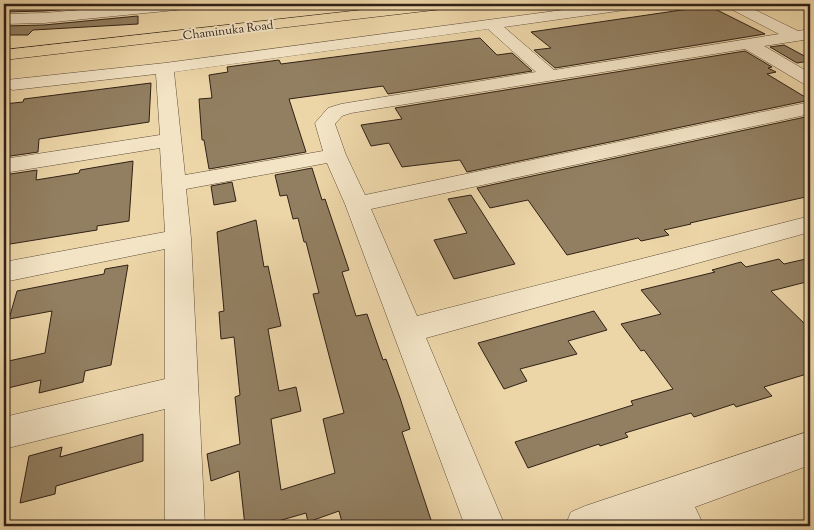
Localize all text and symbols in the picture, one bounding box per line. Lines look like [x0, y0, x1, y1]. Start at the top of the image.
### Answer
street label: Chaminuka Road [182, 16, 275, 45]

